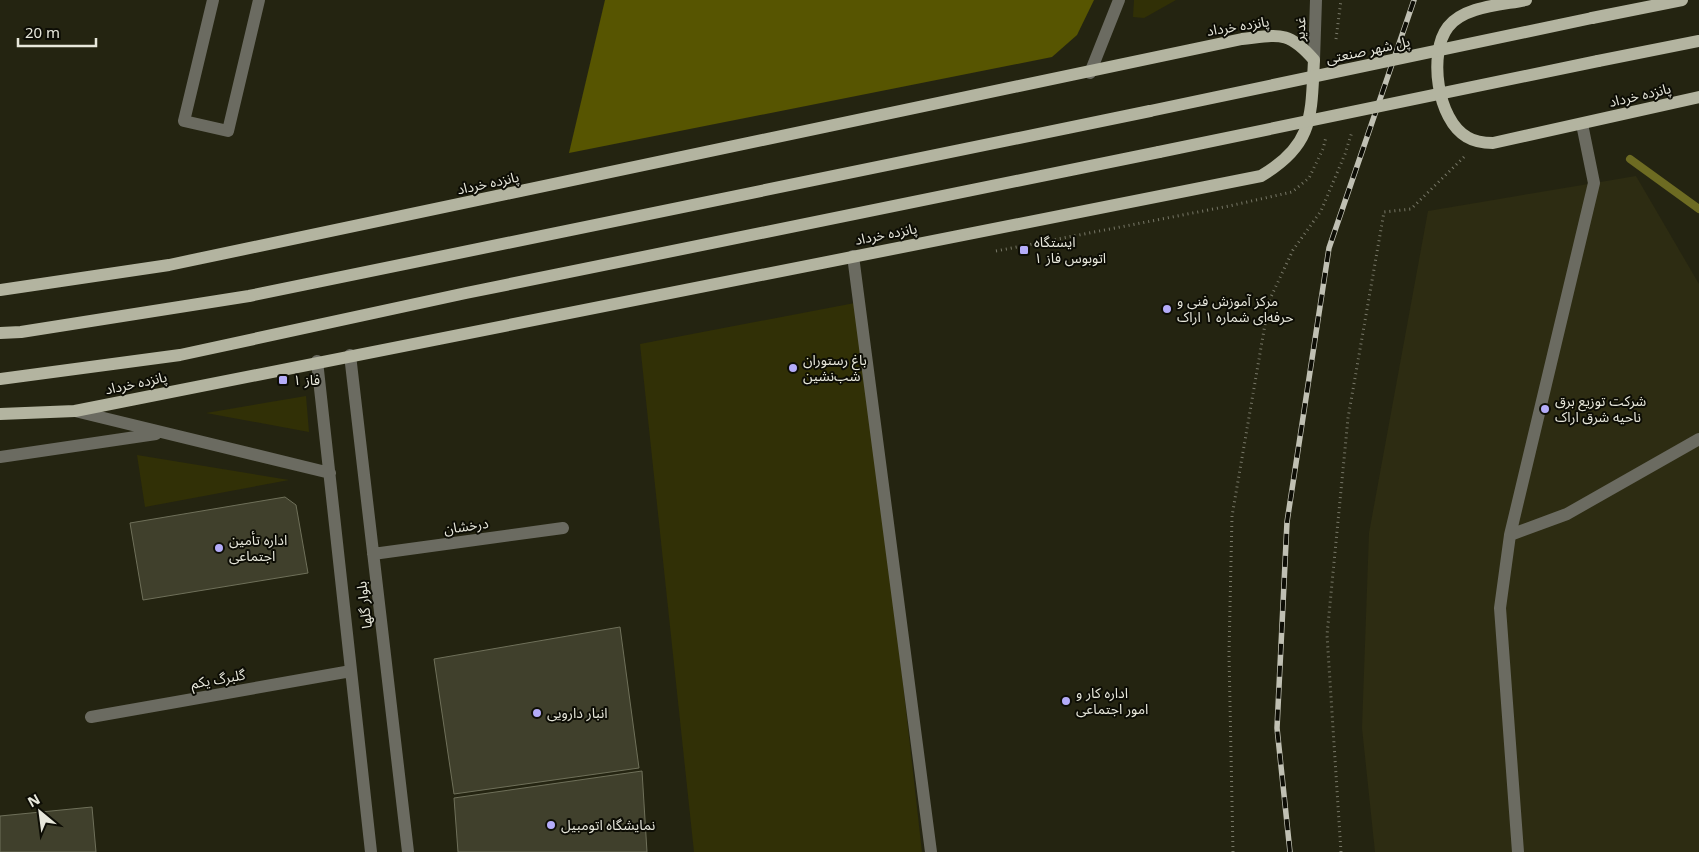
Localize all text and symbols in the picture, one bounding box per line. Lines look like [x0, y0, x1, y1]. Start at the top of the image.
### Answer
street label: پانزده خرداد [1205, 11, 1271, 41]
scale bar [18, 15, 95, 47]
street label: غدیر [1290, 17, 1309, 42]
text: 20 m [25, 22, 60, 42]
street label: پل شهر صنعتی [1324, 31, 1412, 69]
street label: پانزده خرداد [1607, 78, 1673, 112]
street label: پانزده خرداد [455, 167, 521, 199]
street label: پانزده خرداد [853, 218, 919, 250]
place label: ایستگاه اتوبوس فاز ۱ [1034, 232, 1106, 267]
marker: ایستگاه اتوبوس فاز ۱ [1018, 244, 1030, 256]
place label: مرکز آموزش فنی و حرفه‌ای شماره ۱ اراک [1177, 291, 1293, 326]
marker: مرکز آموزش فنی و حرفه‌ای شماره ۱ اراک [1161, 303, 1173, 315]
place label: باغ رستوران شب‌نشین [803, 350, 867, 385]
marker: باغ رستوران شب‌نشین [787, 362, 799, 374]
street label: پانزده خرداد [103, 367, 169, 399]
place label: فاز ۱ [293, 370, 320, 389]
marker: فاز ۱ [277, 374, 289, 386]
place label: شرکت توزیع برق ناحیه شرق اراک [1555, 391, 1646, 426]
marker: شرکت توزیع برق ناحیه شرق اراک [1539, 403, 1551, 415]
street label: درخشان [442, 513, 490, 538]
place label: اداره تأمین اجتماعی [229, 530, 287, 565]
marker: اداره تأمین اجتماعی [213, 542, 225, 554]
street label: بلوار گلها [351, 580, 376, 630]
street label: گلبرگ یکم [189, 664, 247, 695]
place label: اداره کار و امور اجتماعی [1076, 683, 1148, 718]
marker: اداره کار و امور اجتماعی [1060, 695, 1072, 707]
place label: انبار دارویی [547, 703, 608, 722]
marker: انبار دارویی [531, 707, 543, 719]
north arrow [15, 787, 65, 837]
text: N [24, 789, 43, 811]
place label: نمایشگاه اتومبیل [561, 815, 655, 834]
marker: نمایشگاه اتومبیل [545, 819, 557, 831]

